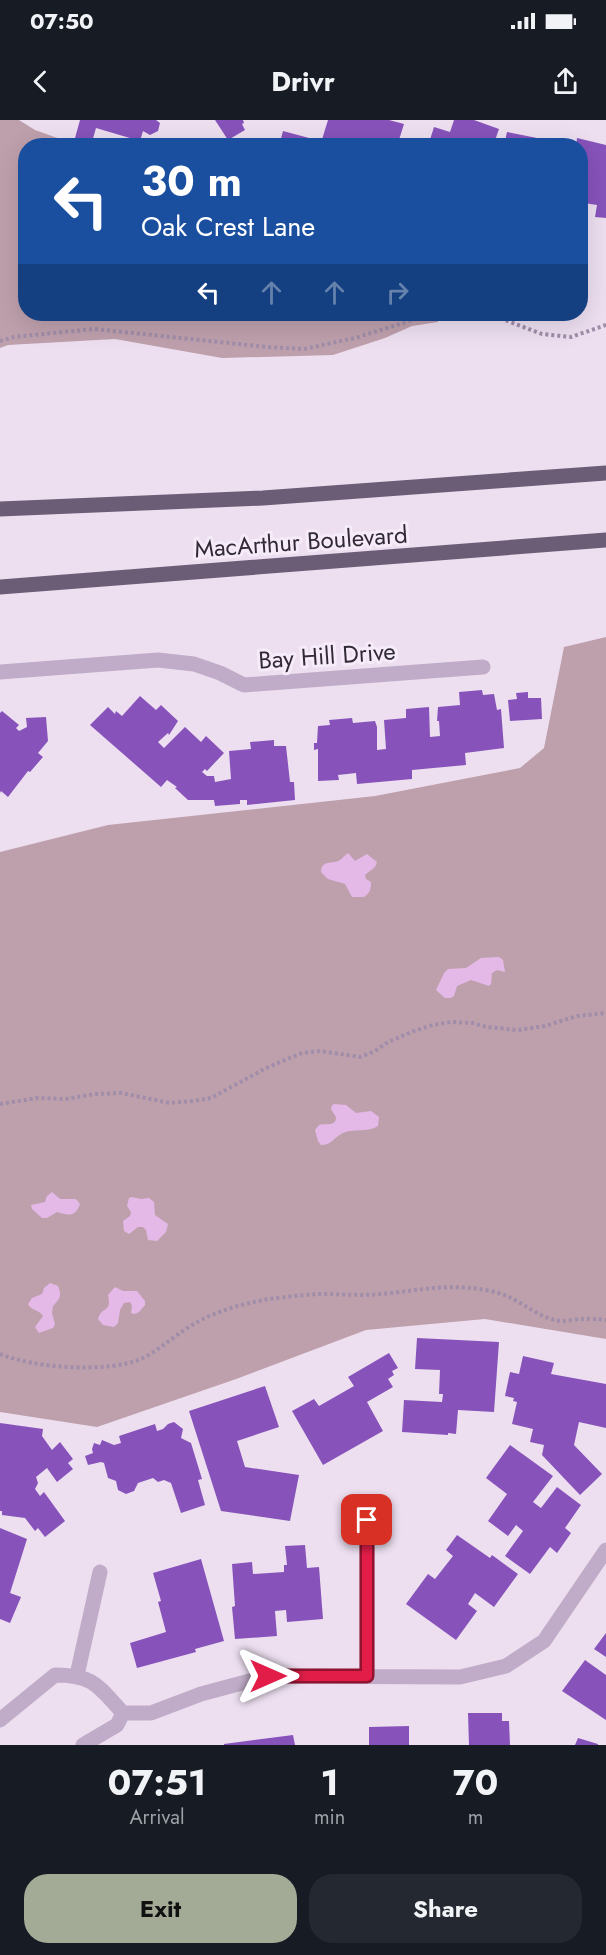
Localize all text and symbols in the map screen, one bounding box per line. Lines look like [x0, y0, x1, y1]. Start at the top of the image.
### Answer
text: 07:50 [30, 5, 94, 37]
text: Drivr [271, 62, 335, 101]
icon: back [24, 65, 57, 98]
icon: share [549, 65, 582, 98]
text: 30 m [141, 151, 242, 212]
icon: left [42, 162, 120, 240]
text: Oak Crest Lane [141, 207, 315, 246]
icon: left [192, 276, 225, 309]
icon: ahead [255, 276, 288, 309]
icon: ahead [318, 276, 351, 309]
icon: right [381, 276, 414, 309]
street label: MacArthur Boulevard [193, 517, 409, 566]
street label: Bay Hill Drive [257, 633, 397, 678]
pin [341, 1494, 392, 1545]
icon: arrive [350, 1503, 383, 1536]
position arrow [236, 1644, 300, 1708]
text: 07:51 [108, 1756, 206, 1808]
text: 1 [320, 1756, 339, 1808]
text: 70 [453, 1756, 498, 1808]
text: Arrival [129, 1803, 185, 1832]
text: min [314, 1803, 345, 1832]
text: m [468, 1803, 483, 1832]
button: Exit [24, 1874, 297, 1943]
button: Share [309, 1874, 582, 1943]

